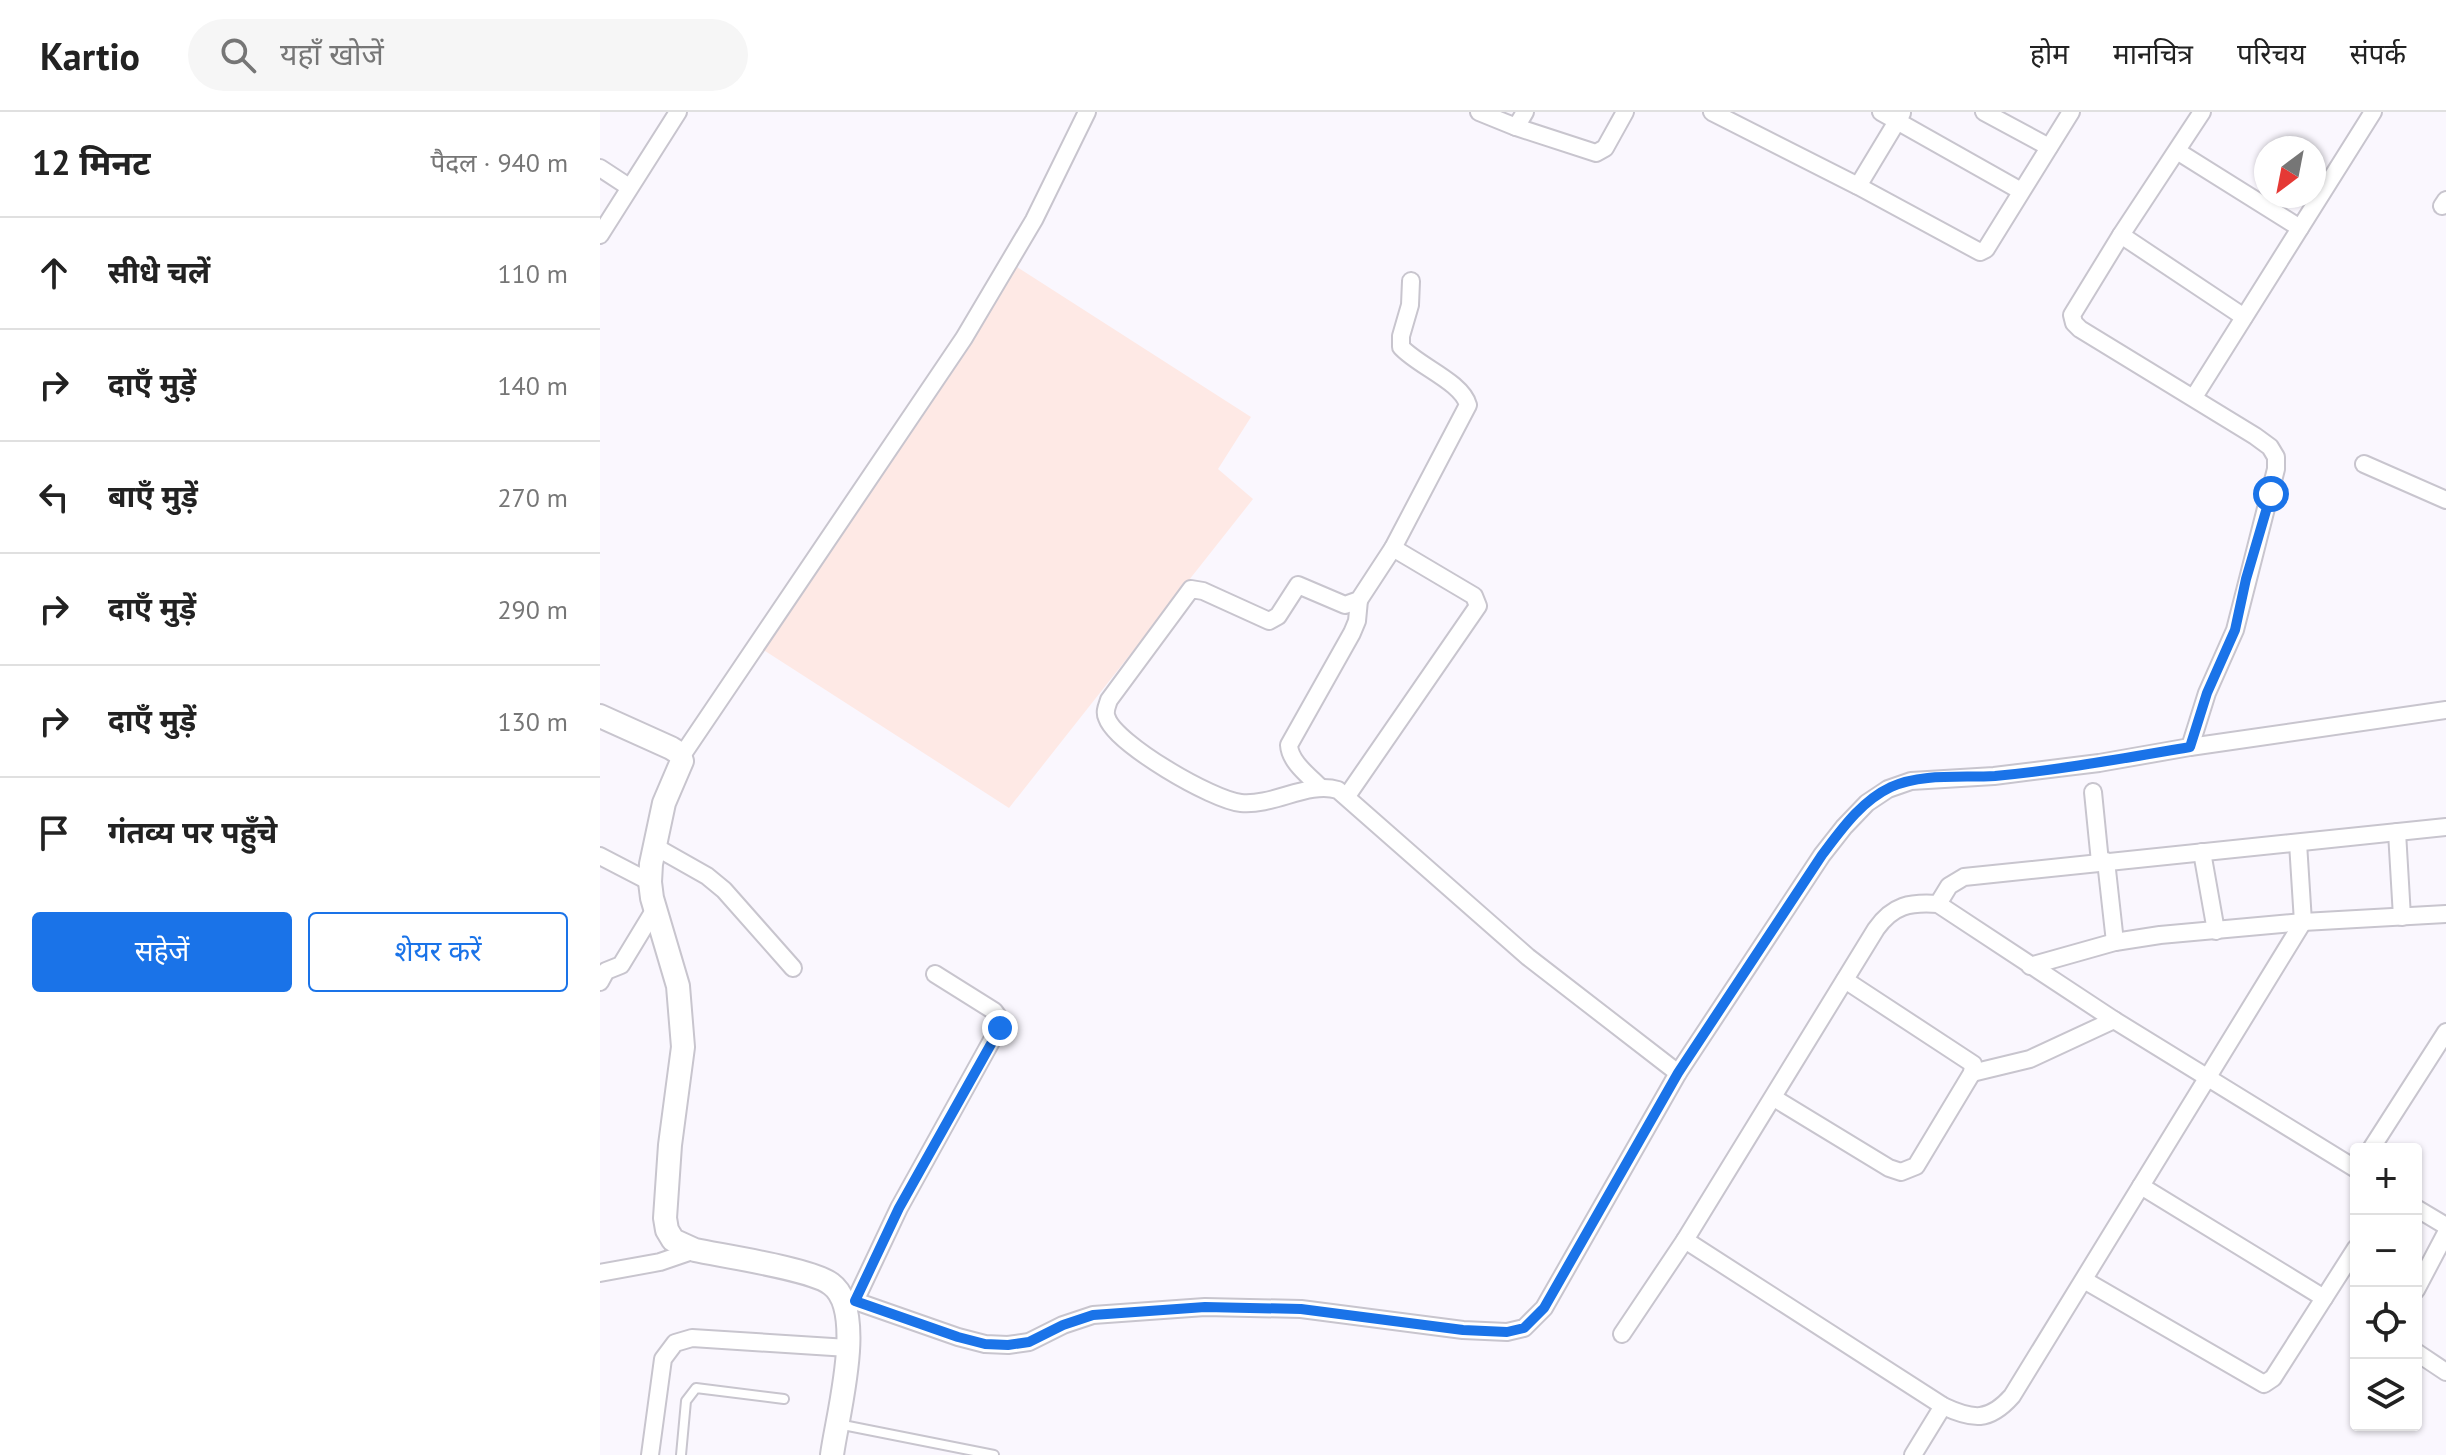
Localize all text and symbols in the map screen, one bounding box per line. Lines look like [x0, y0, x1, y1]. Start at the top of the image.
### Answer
search box [188, 19, 748, 91]
text: Kartio [40, 31, 140, 80]
icon: search [216, 33, 260, 77]
text: यहाँ खोजें [280, 34, 384, 73]
text: होम [2030, 35, 2069, 72]
text: मानचित्र [2113, 35, 2193, 72]
text: परिचय [2237, 35, 2306, 72]
text: संपर्क [2350, 35, 2406, 72]
north arrow [2254, 136, 2326, 208]
text: 12 मिनट [32, 140, 151, 184]
text: पैदल · 940 m [430, 146, 568, 179]
icon: ahead [32, 251, 76, 295]
text: सीधे चलें [108, 252, 210, 291]
text: 110 m [497, 257, 568, 290]
icon: right [32, 363, 76, 407]
text: दाएँ मुड़ें [108, 364, 196, 403]
text: 140 m [497, 369, 568, 402]
icon: left [32, 475, 76, 519]
text: बाएँ मुड़ें [108, 476, 198, 515]
route start [2253, 476, 2289, 512]
text: 270 m [497, 481, 568, 514]
icon: right [32, 587, 76, 631]
text: दाएँ मुड़ें [108, 588, 196, 627]
text: 290 m [497, 593, 568, 626]
icon: right [32, 699, 76, 743]
text: दाएँ मुड़ें [108, 700, 196, 739]
text: 130 m [497, 705, 568, 738]
icon: arrive [32, 811, 76, 855]
text: गंतव्य पर पहुँचे [108, 812, 277, 851]
button: सहेजें [32, 912, 292, 992]
button: शेयर करें [308, 912, 568, 992]
route end [982, 1010, 1018, 1046]
map controls [2350, 1143, 2422, 1431]
button: + [2350, 1143, 2422, 1215]
button: − [2350, 1215, 2422, 1287]
button: locate [2350, 1287, 2422, 1359]
button: layers [2350, 1359, 2422, 1431]

